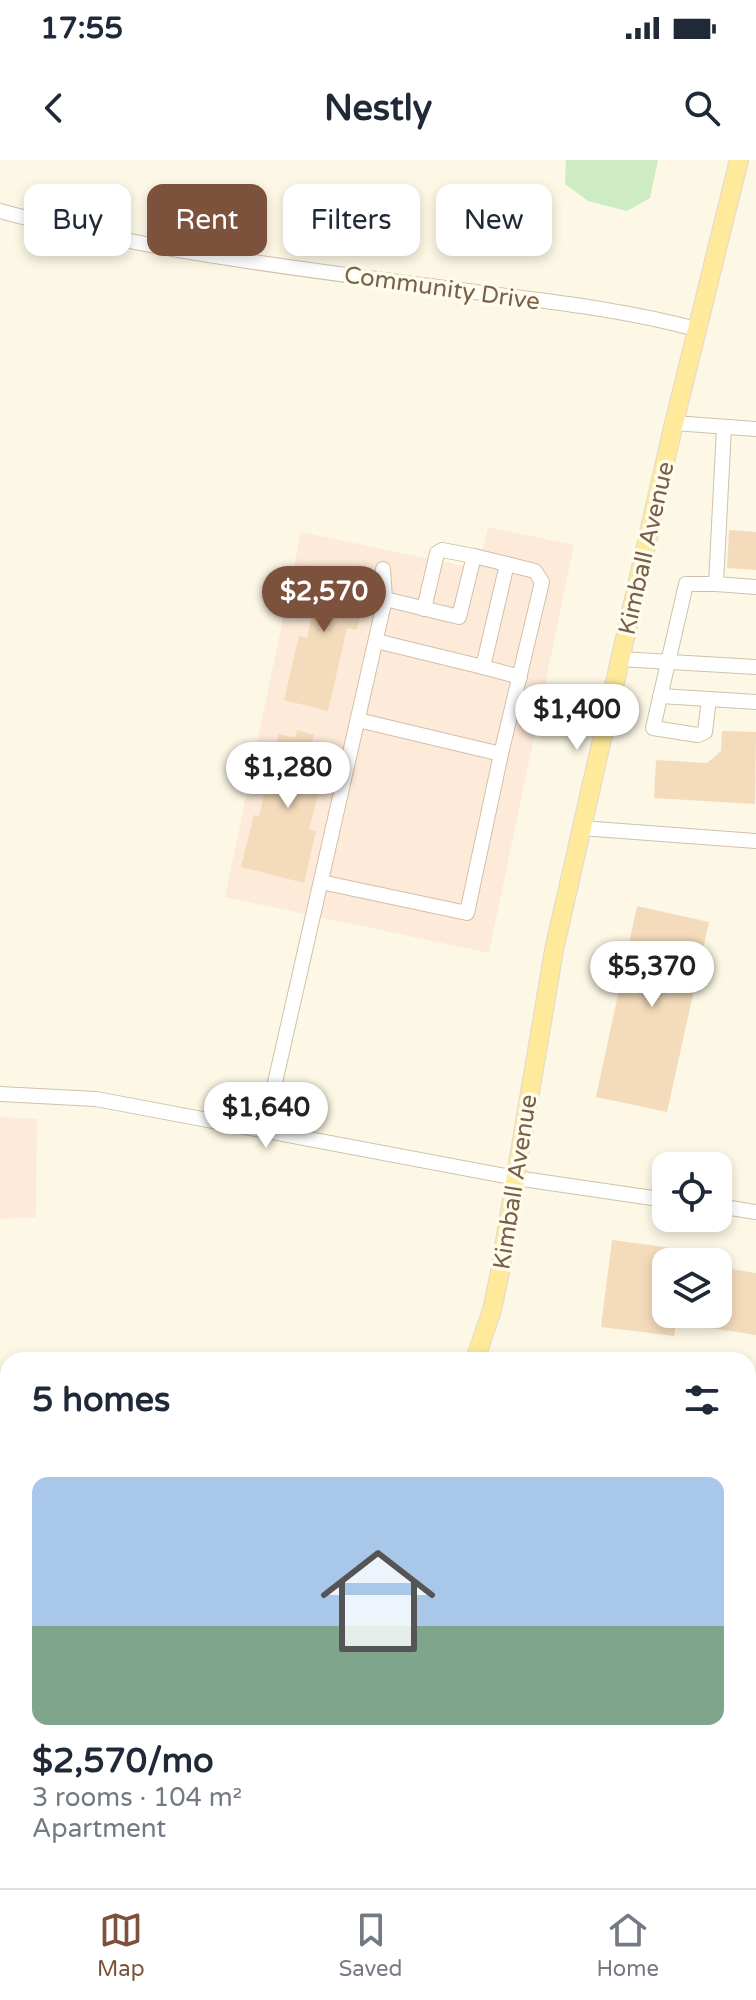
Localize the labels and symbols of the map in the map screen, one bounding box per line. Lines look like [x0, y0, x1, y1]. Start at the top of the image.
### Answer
street label: Community Drive [342, 260, 542, 317]
street label: Kimball Avenue [612, 459, 681, 638]
pin: $2,570 [259, 566, 389, 634]
pin: $1,400 [512, 684, 642, 752]
pin: $1,280 [223, 742, 353, 810]
pin: $5,370 [587, 941, 717, 1009]
pin: $1,640 [201, 1082, 331, 1150]
street label: Kimball Avenue [487, 1092, 544, 1272]

